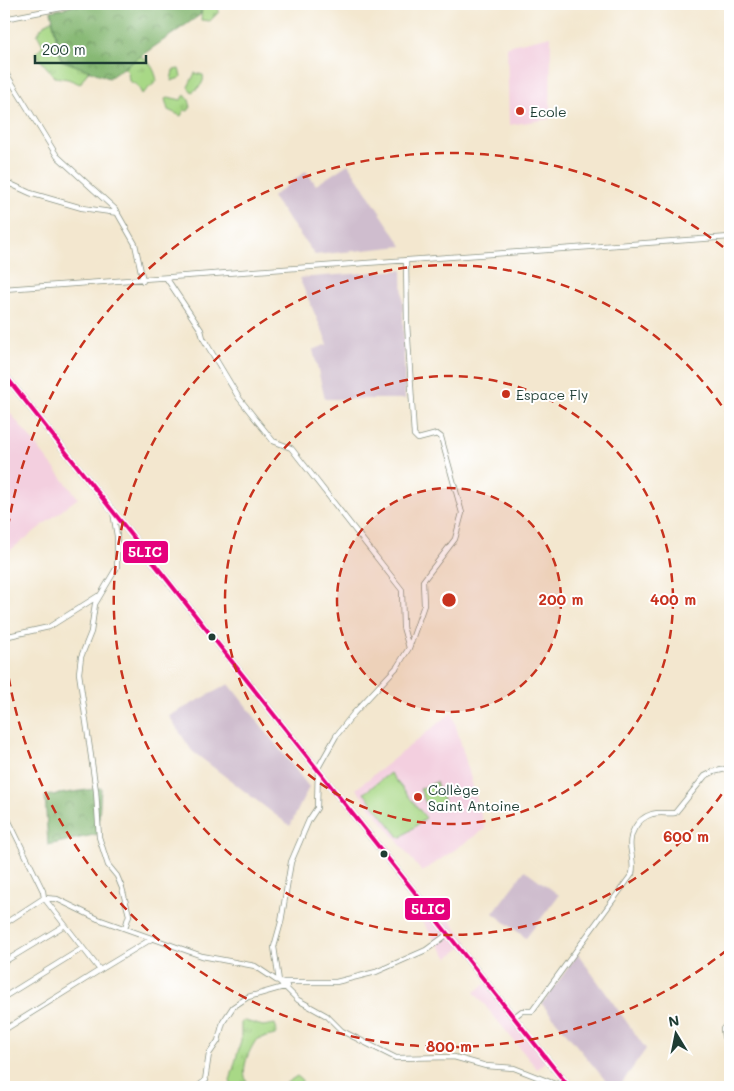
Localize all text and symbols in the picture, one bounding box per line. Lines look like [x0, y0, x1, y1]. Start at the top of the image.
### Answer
scale bar [35, 32, 146, 64]
text: 200 m [42, 39, 86, 59]
place label: Ecole [530, 102, 567, 121]
marker: Ecole [514, 105, 526, 117]
place label: Espace Fly [516, 385, 588, 404]
marker: Espace Fly [500, 388, 512, 400]
line badge: 5LIC [122, 540, 169, 564]
text: 5LIC [128, 542, 162, 561]
text: 200 m [539, 589, 584, 609]
text: 400 m [650, 589, 696, 609]
centre of rings [440, 591, 458, 609]
unlabelled marker [207, 632, 217, 642]
place label: Collège Saint Antoine [428, 780, 520, 815]
marker: Collège Saint Antoine [412, 791, 424, 803]
text: 600 m [663, 826, 709, 846]
unlabelled marker [379, 849, 389, 859]
line badge: 5LIC [404, 897, 451, 921]
text: 5LIC [411, 899, 445, 918]
north arrow [652, 1008, 702, 1058]
text: N [667, 1010, 681, 1031]
text: 800 m [426, 1036, 472, 1056]

